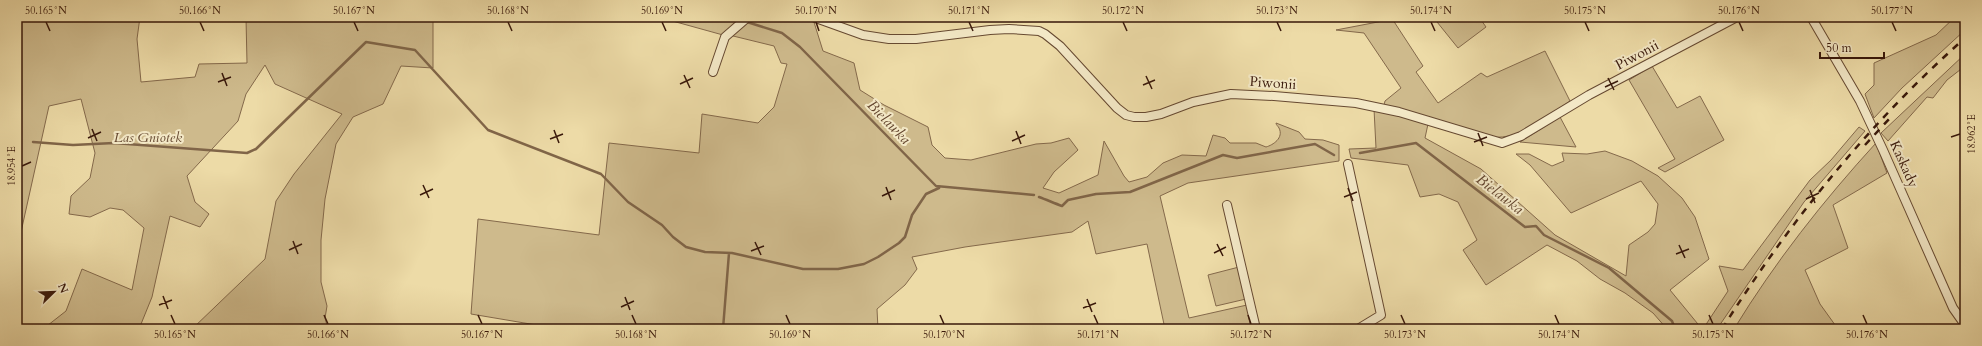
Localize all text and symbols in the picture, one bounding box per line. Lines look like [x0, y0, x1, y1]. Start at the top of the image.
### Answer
text: 50.165°N [25, 4, 67, 18]
text: 50.166°N [179, 4, 221, 18]
text: 50.167°N [333, 4, 375, 18]
text: 50.168°N [487, 4, 529, 18]
text: 50.169°N [641, 4, 683, 18]
text: 50.170°N [795, 4, 837, 18]
text: 50.171°N [948, 4, 990, 18]
text: 50.172°N [1102, 4, 1144, 18]
text: 50.173°N [1256, 4, 1298, 18]
text: 50.174°N [1410, 4, 1452, 18]
text: 50.175°N [1564, 4, 1606, 18]
text: 50.176°N [1718, 4, 1760, 18]
text: 50.177°N [1871, 4, 1913, 18]
scale bar [1820, 34, 1884, 60]
street label: Piwonii [1612, 36, 1662, 74]
text: 50 m [1826, 40, 1853, 56]
street label: Piwonii [1249, 72, 1297, 94]
water label: Bielawka [863, 95, 915, 149]
text: 18.962°E [1965, 114, 1979, 154]
park label: Las Gniotek [114, 128, 182, 147]
street label: Kaskady [1885, 138, 1923, 191]
text: 18.954°E [5, 146, 19, 186]
water label: Bielawka [1472, 169, 1528, 219]
north arrow [34, 272, 74, 312]
text: N [54, 281, 72, 296]
text: 50.165°N [154, 328, 196, 342]
text: 50.166°N [307, 328, 349, 342]
text: 50.167°N [461, 328, 503, 342]
text: 50.168°N [615, 328, 657, 342]
text: 50.169°N [769, 328, 811, 342]
text: 50.170°N [923, 328, 965, 342]
text: 50.171°N [1077, 328, 1119, 342]
text: 50.172°N [1230, 328, 1272, 342]
text: 50.173°N [1384, 328, 1426, 342]
text: 50.174°N [1538, 328, 1580, 342]
text: 50.175°N [1692, 328, 1734, 342]
text: 50.176°N [1846, 328, 1888, 342]

